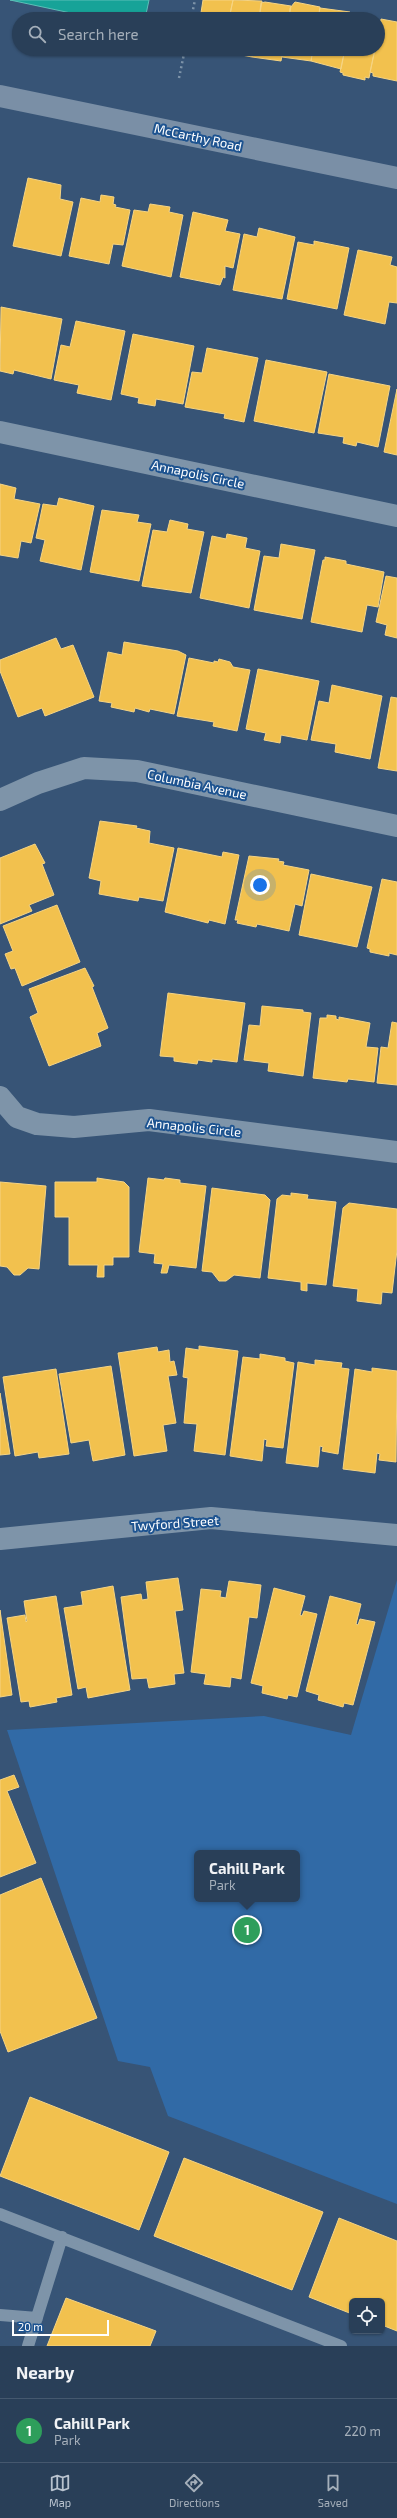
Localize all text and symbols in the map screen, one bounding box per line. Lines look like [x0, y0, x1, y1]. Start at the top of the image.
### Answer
search box [12, 12, 385, 56]
icon: search [26, 23, 48, 45]
text: Search here [58, 25, 139, 43]
street label: McCarthy Road [153, 120, 243, 154]
street label: Annapolis Circle [150, 456, 246, 492]
street label: Columbia Avenue [146, 766, 248, 802]
your location [250, 875, 270, 895]
street label: Annapolis Circle [146, 1114, 242, 1140]
street label: Twyford Street [131, 1512, 219, 1534]
popup [194, 1850, 300, 1902]
text: Cahill Park [209, 1859, 285, 1877]
text: Park [209, 1877, 236, 1893]
pin: 1 [234, 1915, 260, 1945]
map controls [349, 2298, 385, 2334]
button: locate [349, 2298, 385, 2334]
scale bar [12, 2318, 109, 2337]
text: 20 m [18, 2320, 43, 2333]
text: Nearby [16, 2362, 74, 2382]
text: Cahill Park [54, 2414, 130, 2432]
text: 1 [26, 2423, 32, 2439]
text: 220 m [344, 2423, 381, 2439]
text: Park [54, 2432, 81, 2448]
tab: Map [49, 2472, 71, 2509]
tab: Directions [169, 2472, 220, 2509]
tab: Saved [318, 2472, 348, 2509]

